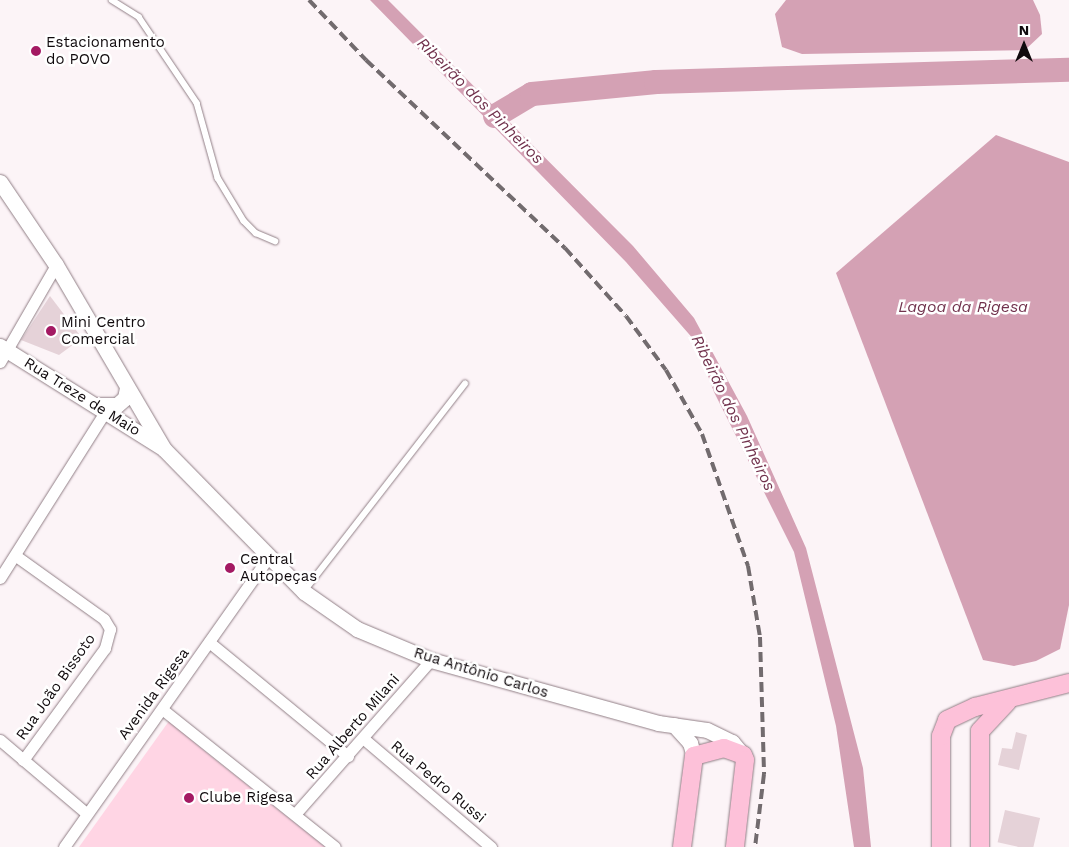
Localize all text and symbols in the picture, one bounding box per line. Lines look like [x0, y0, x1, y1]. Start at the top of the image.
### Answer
north arrow [999, 20, 1049, 70]
text: N [1019, 22, 1029, 38]
place label: Estacionamento do POVO [46, 33, 165, 68]
water label: Ribeirão dos Pinheiros [413, 34, 547, 168]
marker: Estacionamento do POVO [30, 45, 42, 57]
water label: Lagoa da Rigesa [898, 297, 1028, 317]
place label: Mini Centro Comercial [61, 313, 145, 348]
marker: Mini Centro Comercial [45, 325, 57, 337]
water label: Ribeirão dos Pinheiros [687, 332, 779, 494]
street label: Rua Treze de Maio [20, 354, 144, 440]
place label: Central Autopeças [240, 550, 317, 585]
marker: Central Autopeças [224, 562, 236, 574]
street label: Rua João Bissoto [12, 630, 100, 744]
street label: Rua Antônio Carlos [411, 644, 551, 702]
street label: Avenida Rigesa [115, 645, 193, 743]
street label: Rua Alberto Milani [302, 670, 404, 784]
street label: Rua Pedro Russi [387, 737, 489, 827]
place label: Clube Rigesa [199, 789, 293, 807]
marker: Clube Rigesa [183, 792, 195, 804]

